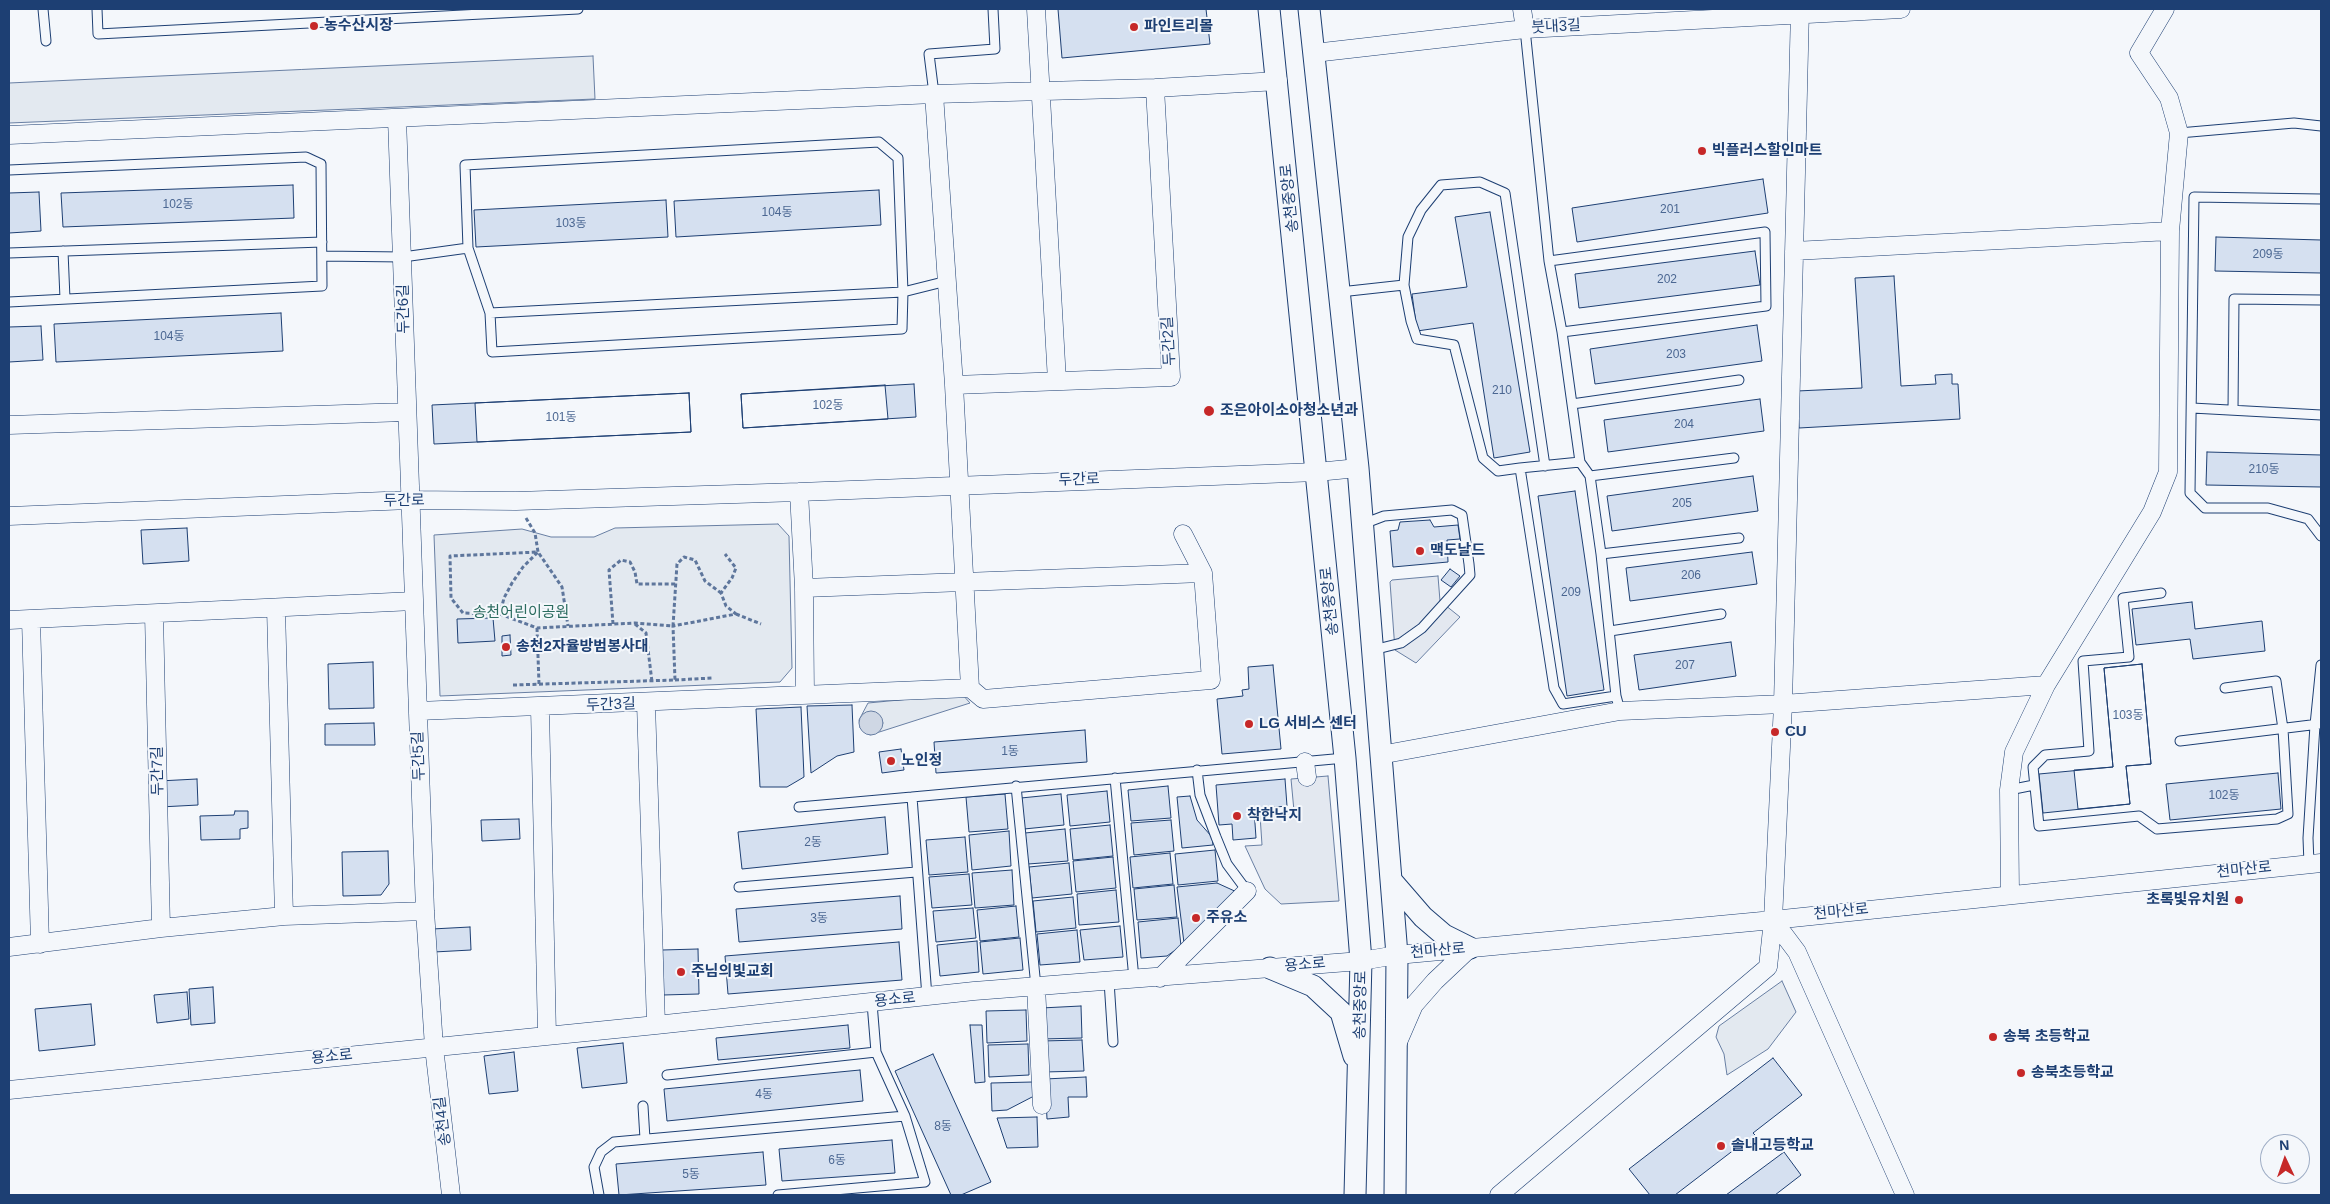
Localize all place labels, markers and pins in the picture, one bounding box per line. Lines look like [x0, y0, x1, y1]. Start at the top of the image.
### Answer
place label: 농수산시장 [324, 17, 393, 35]
place label: 파인트리몰 [1144, 18, 1213, 36]
marker: 농수산시장 [308, 20, 320, 32]
marker: 파인트리몰 [1128, 21, 1140, 33]
place label: 빅플러스할인마트 [1712, 142, 1822, 160]
marker: 빅플러스할인마트 [1696, 145, 1708, 157]
place label: 조은아이소아청소년과 [1220, 402, 1358, 420]
marker: 조은아이소아청소년과 [1202, 404, 1216, 418]
place label: 맥도날드 [1430, 542, 1485, 560]
marker: 맥도날드 [1414, 545, 1426, 557]
place label: 송천2자율방범봉사대 [516, 638, 649, 656]
marker: 송천2자율방범봉사대 [500, 641, 512, 653]
place label: LG 서비스 센터 [1259, 715, 1357, 733]
marker: LG 서비스 센터 [1243, 718, 1255, 730]
place label: CU [1785, 723, 1807, 741]
marker: CU [1769, 726, 1781, 738]
place label: 노인정 [901, 752, 942, 770]
marker: 노인정 [885, 755, 897, 767]
place label: 착한낙지 [1247, 807, 1302, 825]
marker: 착한낙지 [1231, 810, 1243, 822]
place label: 초록빛유치원 [2146, 891, 2229, 909]
marker: 초록빛유치원 [2233, 894, 2245, 906]
place label: 주유소 [1206, 909, 1247, 927]
marker: 주유소 [1190, 912, 1202, 924]
place label: 주님의빛교회 [691, 963, 774, 981]
marker: 주님의빛교회 [675, 966, 687, 978]
place label: 송북 초등학교 [2003, 1028, 2090, 1046]
marker: 송북 초등학교 [1987, 1031, 1999, 1043]
place label: 송북초등학교 [2031, 1064, 2114, 1082]
marker: 송북초등학교 [2015, 1067, 2027, 1079]
place label: 솔내고등학교 [1731, 1137, 1814, 1155]
marker: 솔내고등학교 [1715, 1140, 1727, 1152]

